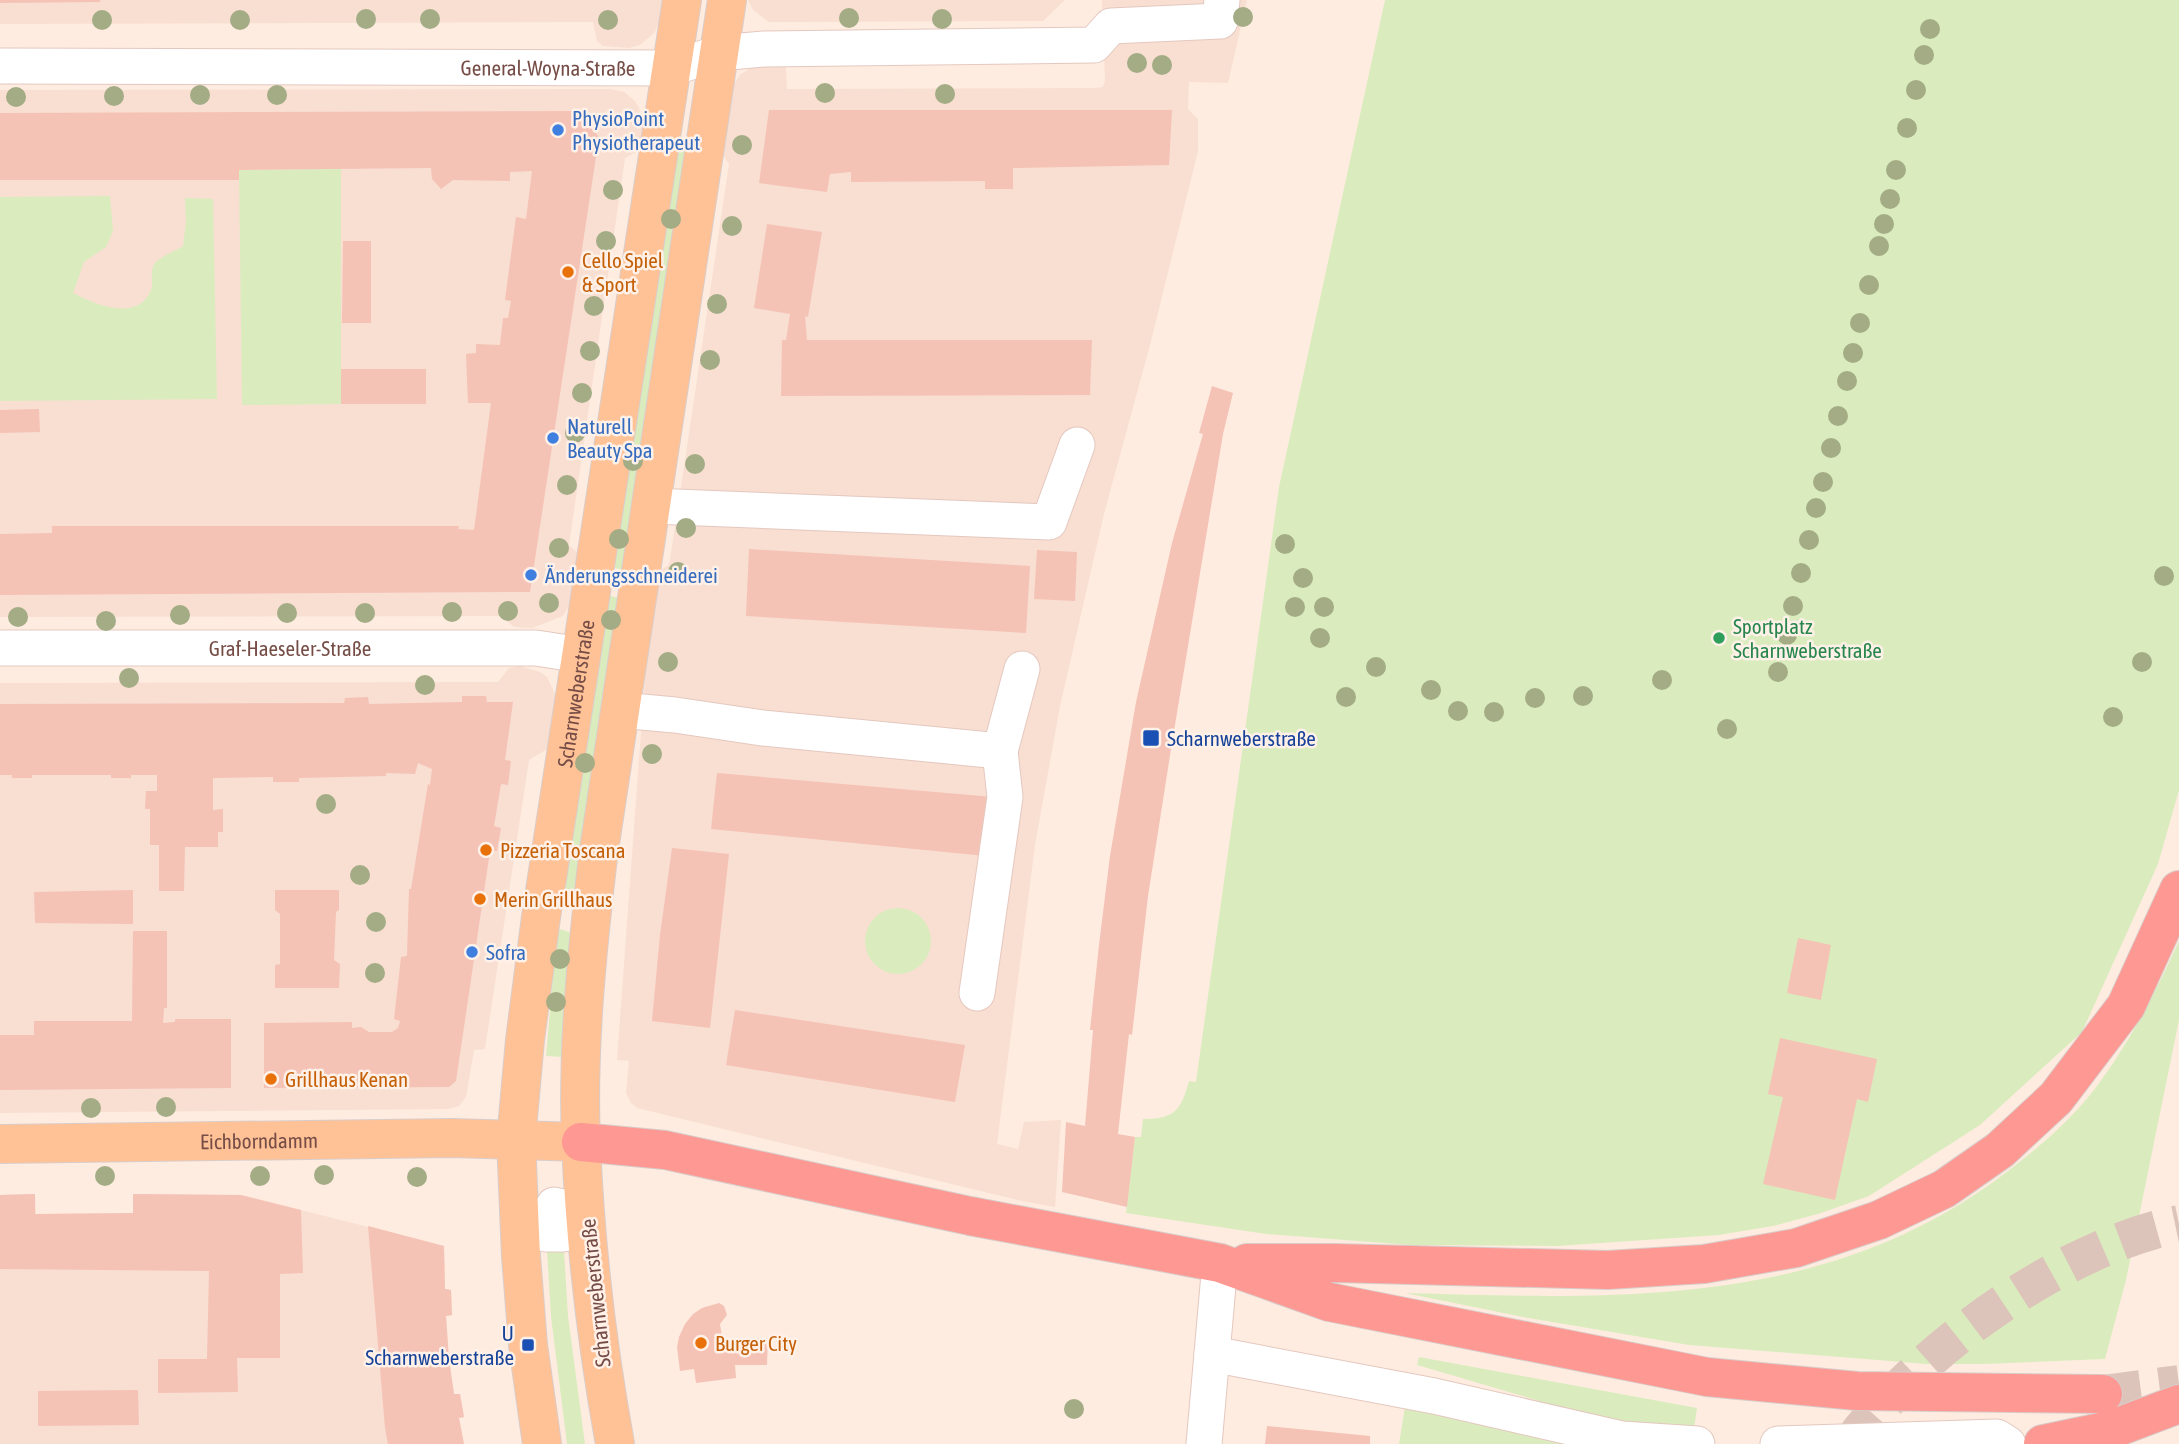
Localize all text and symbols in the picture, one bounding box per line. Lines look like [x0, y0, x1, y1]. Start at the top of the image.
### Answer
street label: General-Woyna-Straße [461, 55, 635, 80]
place label: PhysioPoint Physiotherapeut [572, 106, 700, 154]
marker: PhysioPoint Physiotherapeut [550, 122, 566, 138]
place label: Cello Spiel & Sport [582, 248, 664, 296]
marker: Cello Spiel & Sport [560, 264, 576, 280]
place label: Naturell Beauty Spa [567, 414, 653, 462]
marker: Naturell Beauty Spa [545, 430, 561, 446]
place label: Änderungsschneiderei [545, 563, 718, 587]
marker: Änderungsschneiderei [523, 567, 539, 583]
place label: Sportplatz Scharnweberstraße [1733, 614, 1882, 662]
street label: Scharnweberstraße [552, 618, 599, 769]
marker: Sportplatz Scharnweberstraße [1711, 630, 1727, 646]
street label: Graf-Haeseler-Straße [209, 636, 371, 660]
place label: Scharnweberstraße [1167, 726, 1316, 750]
marker: Scharnweberstraße [1141, 728, 1161, 748]
place label: Pizzeria Toscana [500, 838, 626, 862]
marker: Pizzeria Toscana [478, 842, 494, 858]
place label: Merin Grillhaus [494, 887, 612, 911]
marker: Merin Grillhaus [472, 891, 488, 907]
place label: Sofra [486, 940, 526, 964]
marker: Sofra [464, 944, 480, 960]
place label: Grillhaus Kenan [285, 1067, 408, 1091]
marker: Grillhaus Kenan [263, 1071, 279, 1087]
street label: Eichborndamm [200, 1128, 318, 1153]
street label: Scharnweberstraße [575, 1218, 615, 1368]
place label: U Scharnweberstraße [365, 1321, 514, 1369]
place label: Burger City [715, 1331, 797, 1355]
marker: Burger City [693, 1335, 709, 1351]
marker: U Scharnweberstraße [520, 1337, 536, 1353]

